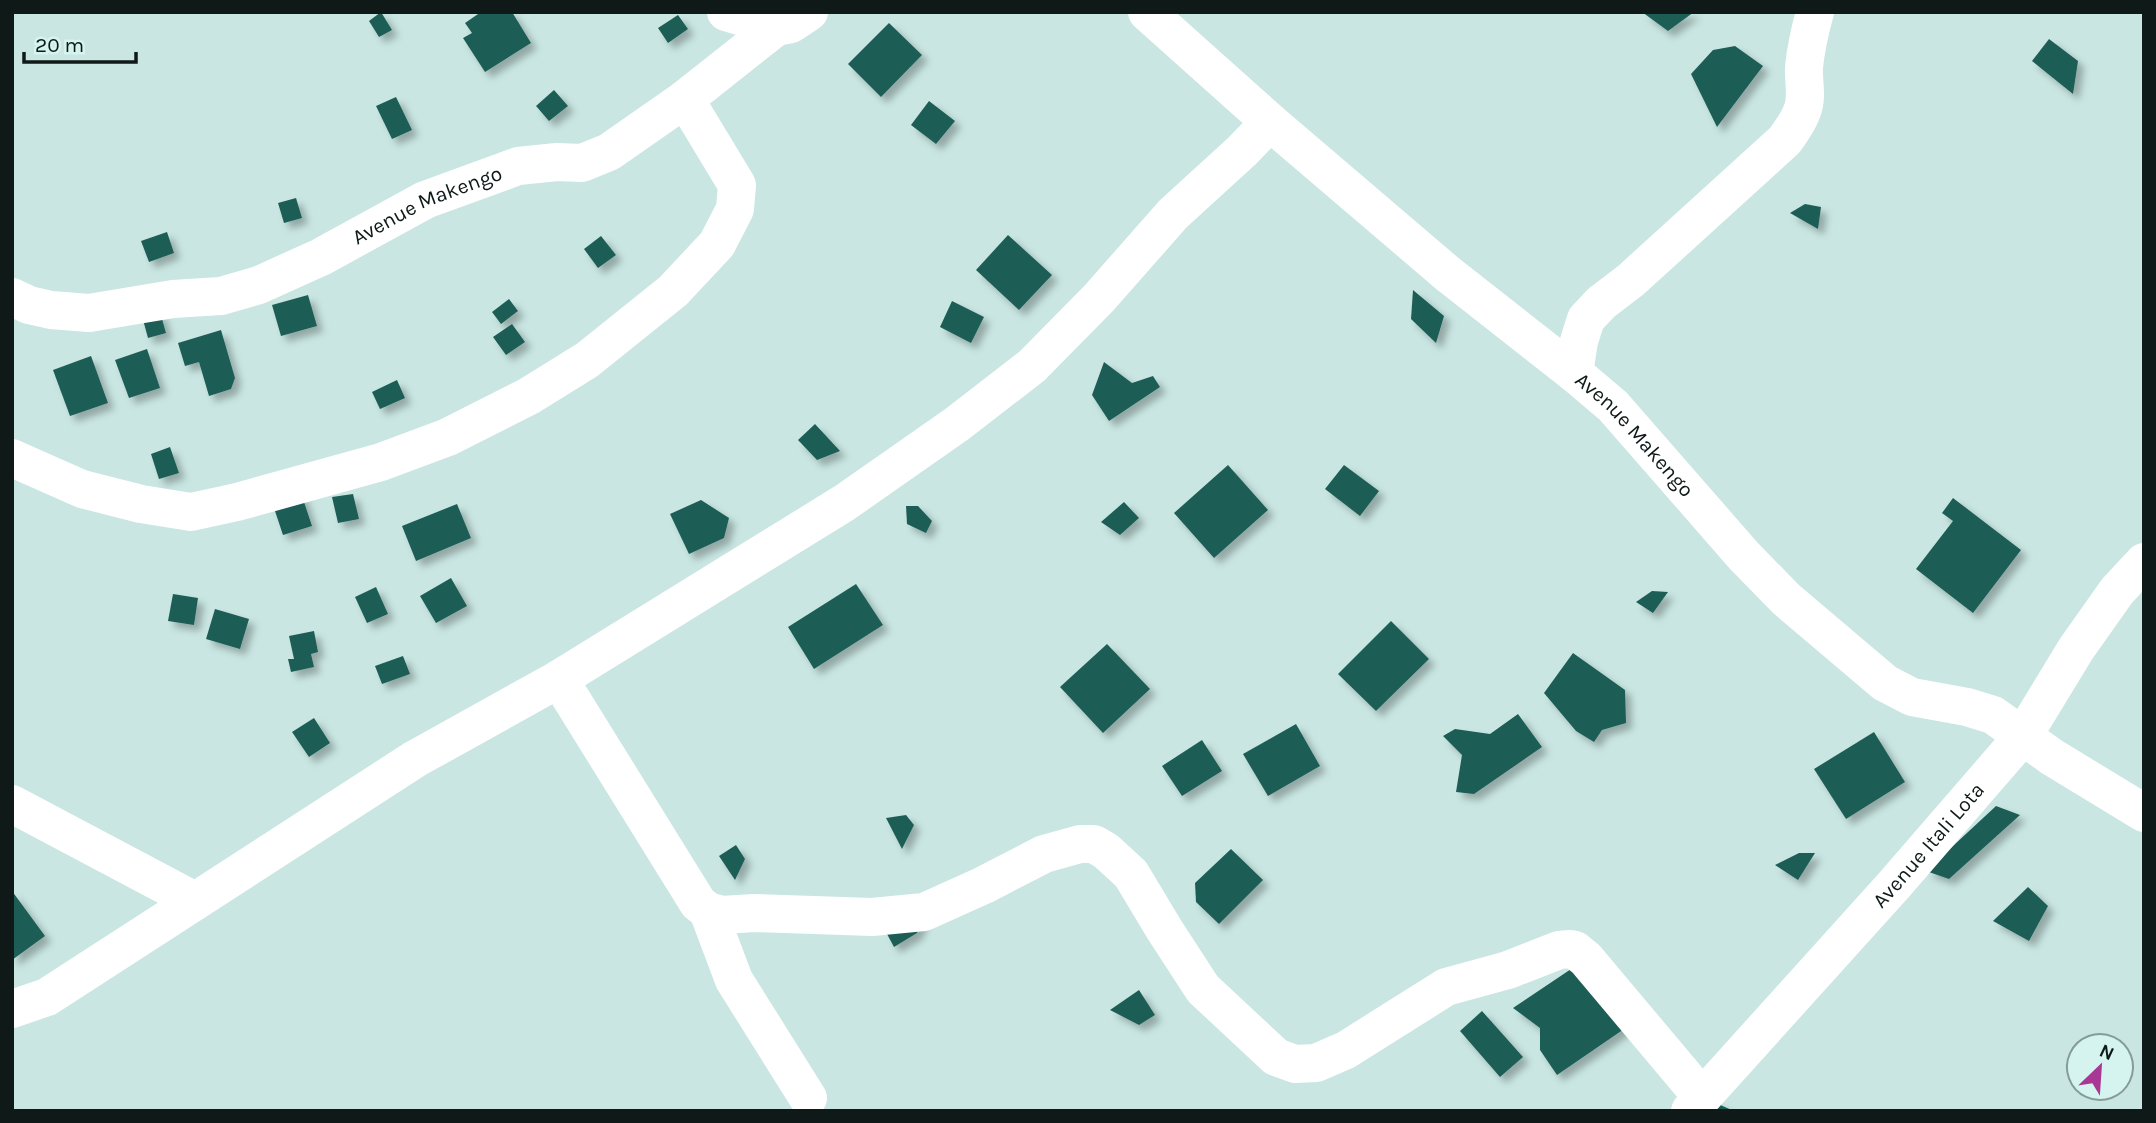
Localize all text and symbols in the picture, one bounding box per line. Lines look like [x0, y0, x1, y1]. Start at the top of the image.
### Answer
scale bar [24, 21, 136, 65]
text: 20 m [35, 33, 84, 57]
street label: Avenue Makengo [348, 161, 505, 249]
street label: Avenue Makengo [1571, 367, 1699, 502]
street label: Avenue Itali Lota [1868, 778, 1989, 912]
north arrow [2065, 1032, 2135, 1102]
text: N [2096, 1040, 2118, 1065]

